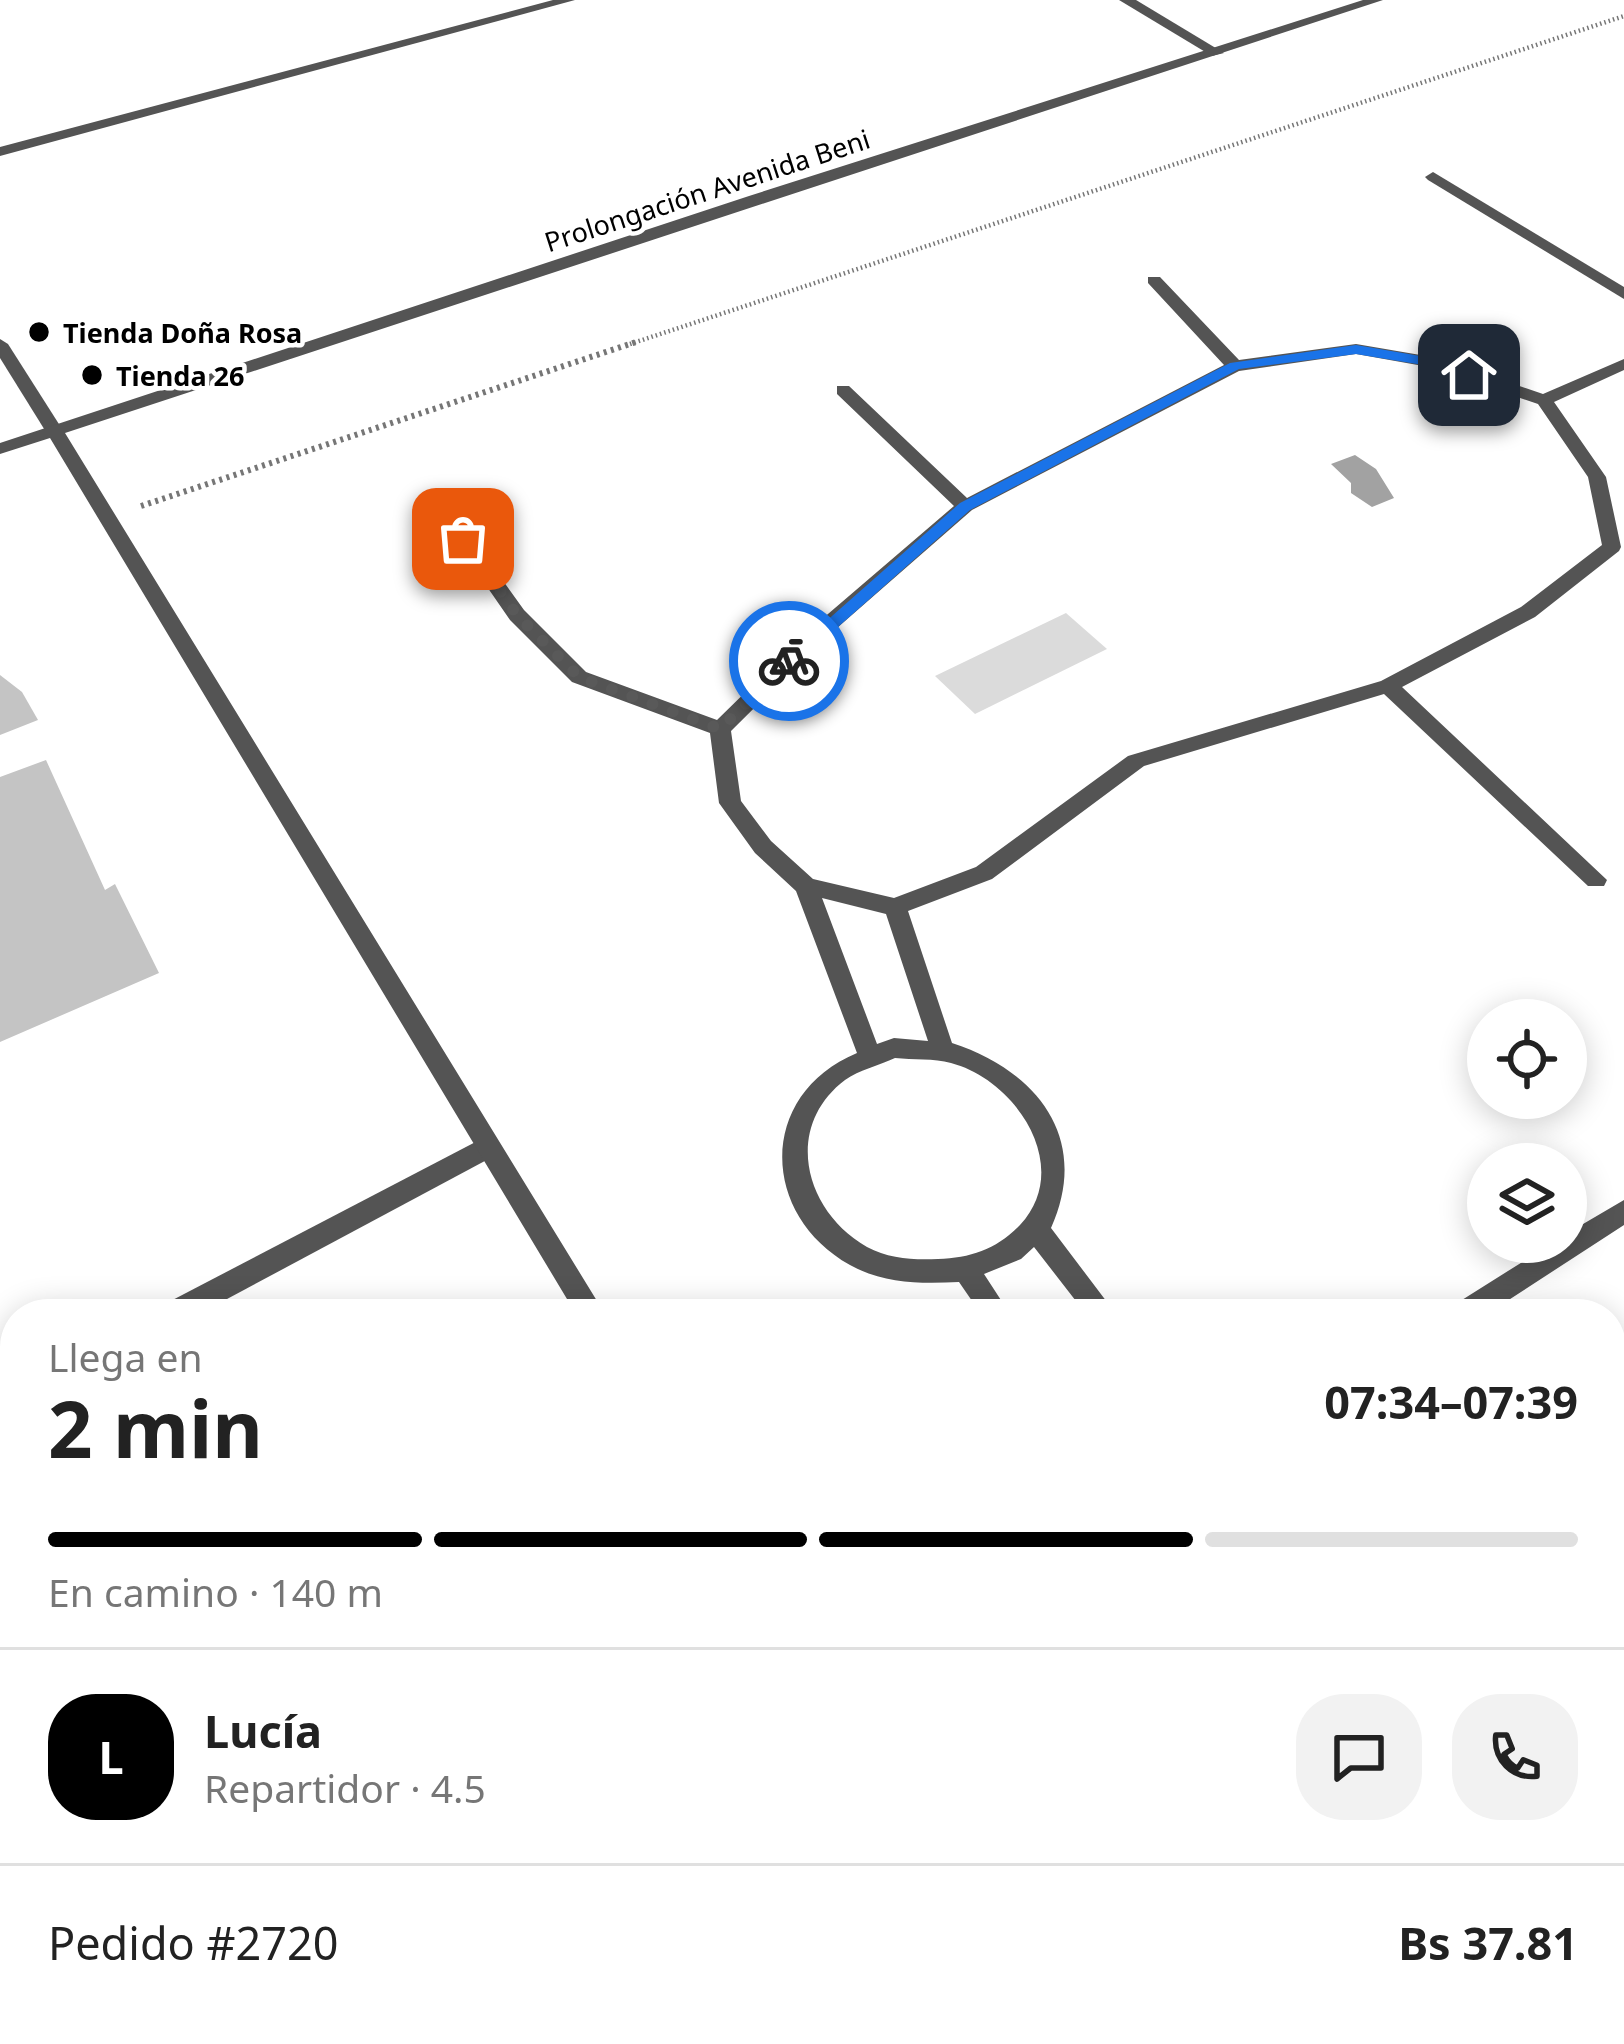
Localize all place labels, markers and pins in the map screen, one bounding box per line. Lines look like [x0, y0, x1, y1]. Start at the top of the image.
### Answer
place label: Tienda Doña Rosa [63, 314, 302, 351]
marker: Tienda Doña Rosa [26, 319, 52, 345]
pin [1418, 324, 1520, 426]
place label: Tienda 26 [116, 357, 244, 394]
marker: Tienda 26 [79, 362, 105, 388]
pin [412, 488, 514, 590]

